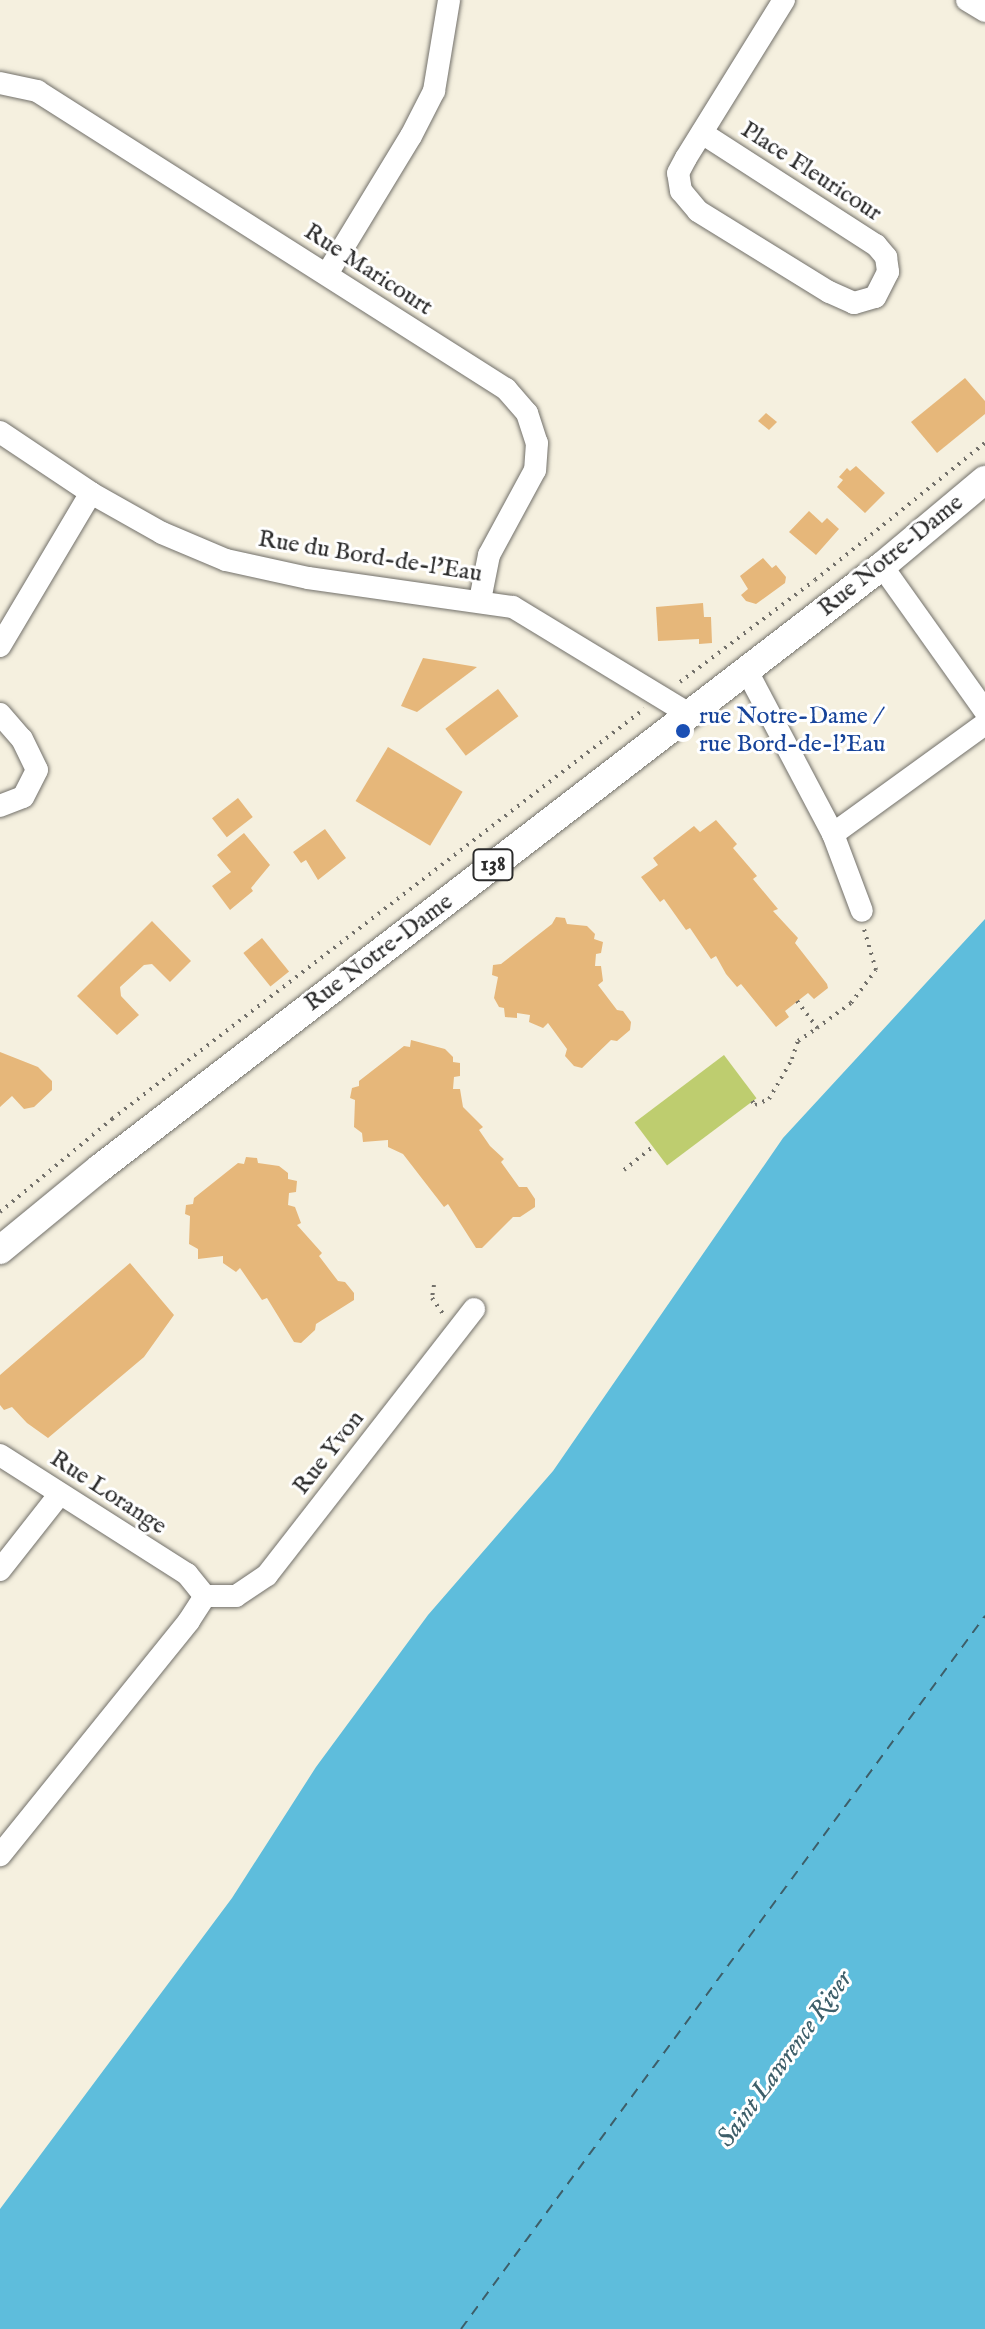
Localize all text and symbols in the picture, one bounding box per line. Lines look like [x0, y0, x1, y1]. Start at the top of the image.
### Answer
street label: Place Fleuricour [735, 116, 887, 228]
street label: Rue Maricourt [298, 218, 438, 322]
street label: Rue Notre-Dame [813, 489, 969, 623]
street label: Rue du Bord-de-l'Eau [256, 525, 484, 589]
place label: rue Notre-Dame / rue Bord-de-l'Eau [699, 703, 886, 759]
marker: rue Notre-Dame / rue Bord-de-l'Eau [674, 722, 692, 740]
road number: 138 [471, 847, 515, 883]
street label: Rue Notre-Dame [299, 888, 459, 1018]
street label: Rue Yvon [287, 1405, 371, 1501]
street label: Rue Lorange [44, 1445, 172, 1541]
water label: Saint Lawrence River [711, 1965, 859, 2153]

